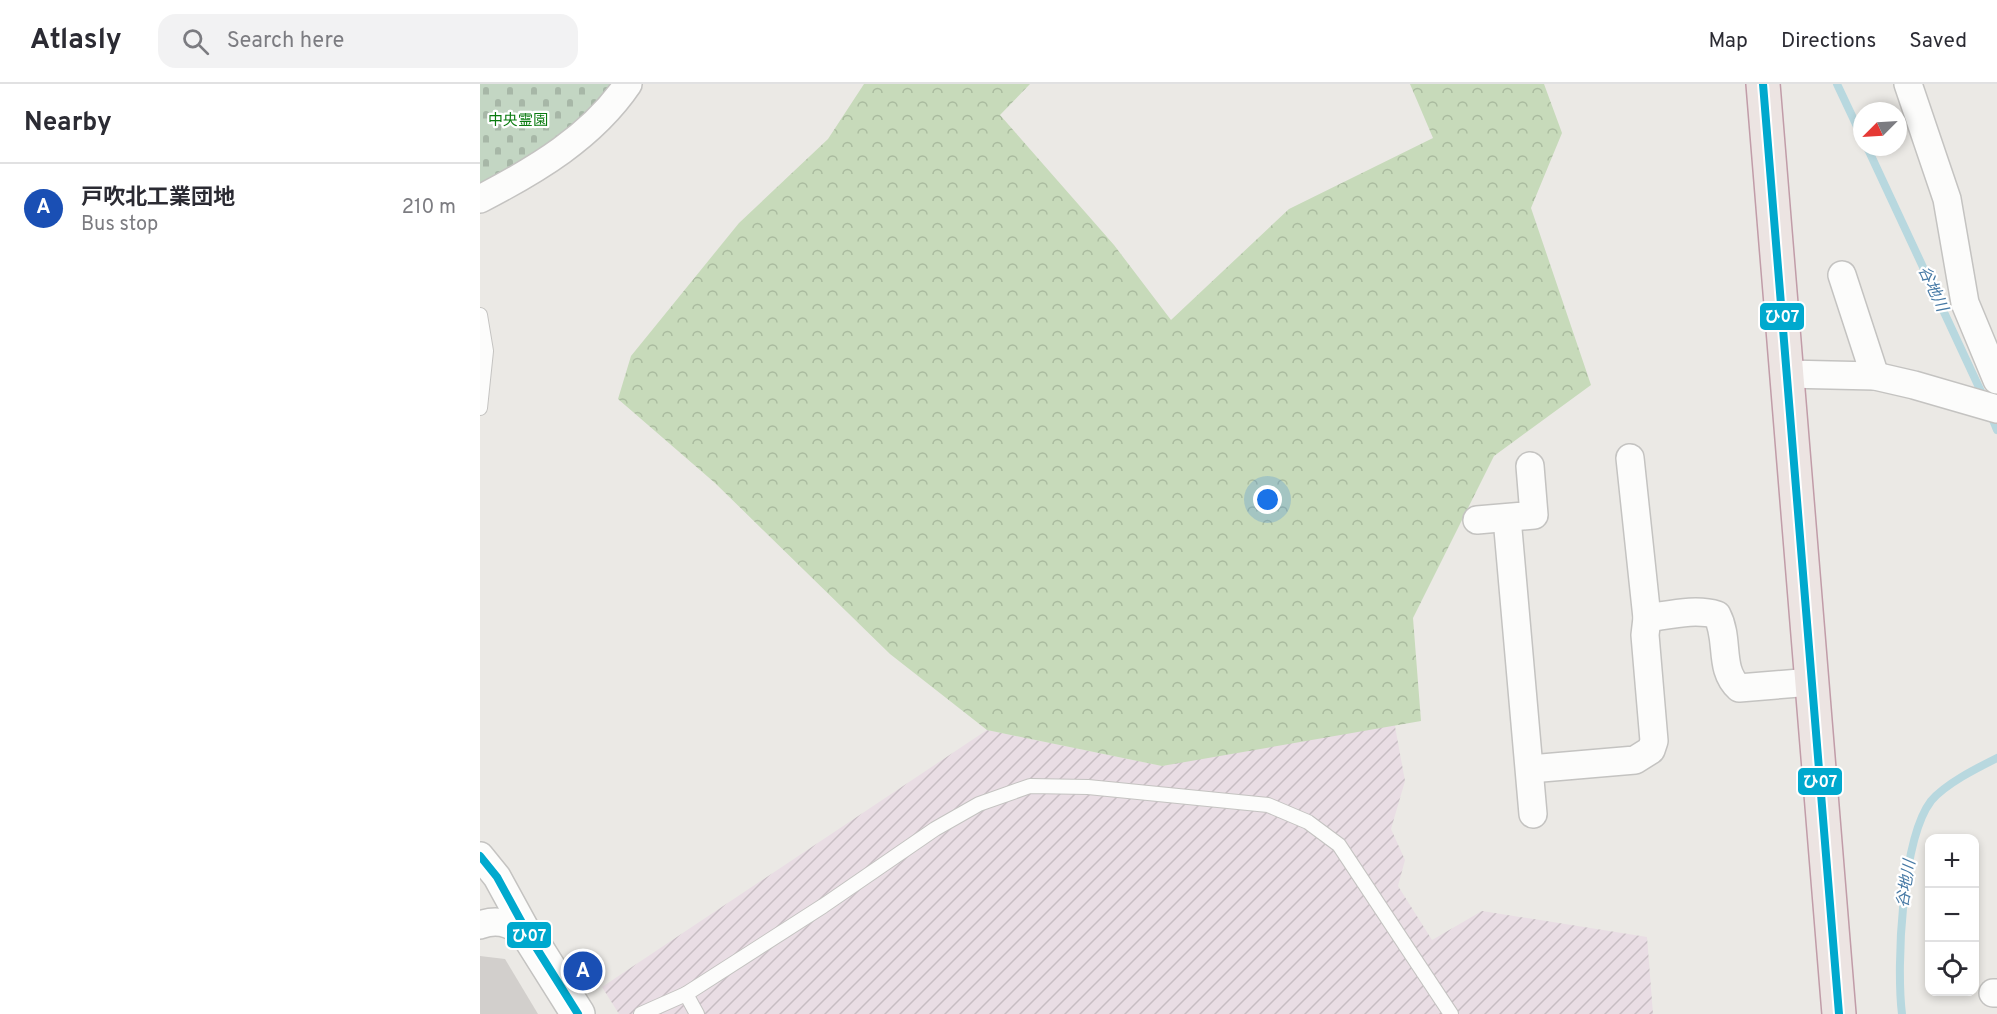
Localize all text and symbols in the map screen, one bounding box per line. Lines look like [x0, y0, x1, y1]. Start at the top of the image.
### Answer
search box [158, 14, 578, 68]
text: Atlasly [30, 23, 122, 59]
icon: search [179, 25, 212, 58]
text: Search here [227, 28, 344, 55]
text: Map [1708, 28, 1748, 55]
text: Directions [1781, 28, 1876, 55]
text: Saved [1909, 28, 1967, 55]
north arrow [1853, 102, 1907, 156]
text: Nearby [24, 107, 112, 140]
park label: 中央霊園 [488, 112, 548, 131]
text: 戸吹北工業団地 [81, 185, 235, 212]
text: A [36, 195, 51, 221]
text: 210 m [402, 195, 456, 221]
text: Bus stop [81, 212, 158, 238]
water label: 谷地川 [1913, 263, 1952, 317]
line badge: ひ07 [1759, 302, 1805, 331]
text: ひ07 [1765, 308, 1799, 328]
your location [1253, 485, 1282, 514]
line badge: ひ07 [1797, 767, 1843, 796]
text: ひ07 [1803, 773, 1837, 793]
map controls [1925, 834, 1979, 996]
button: + [1925, 834, 1979, 888]
water label: 谷地川 [1893, 857, 1921, 909]
button: − [1925, 888, 1979, 942]
line badge: ひ07 [506, 921, 552, 949]
text: ひ07 [512, 927, 546, 947]
button: locate [1925, 942, 1979, 996]
pin: A [564, 948, 602, 994]

